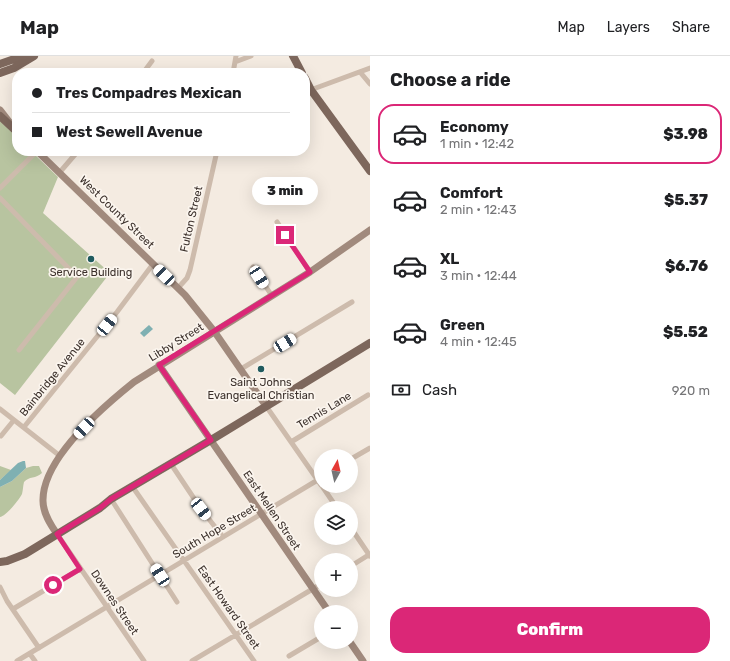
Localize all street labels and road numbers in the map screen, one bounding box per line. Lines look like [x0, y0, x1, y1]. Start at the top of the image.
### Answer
street label: West County Street [77, 173, 157, 252]
street label: Fulton Street [178, 184, 206, 253]
street label: Libby Street [147, 320, 207, 364]
street label: Bainbridge Avenue [17, 336, 88, 419]
street label: Tennis Lane [295, 389, 354, 432]
street label: East Mellen Street [240, 468, 303, 553]
street label: South Hope Street [170, 501, 259, 561]
street label: East Howard Street [195, 563, 263, 652]
street label: Downes Street [88, 567, 141, 638]

